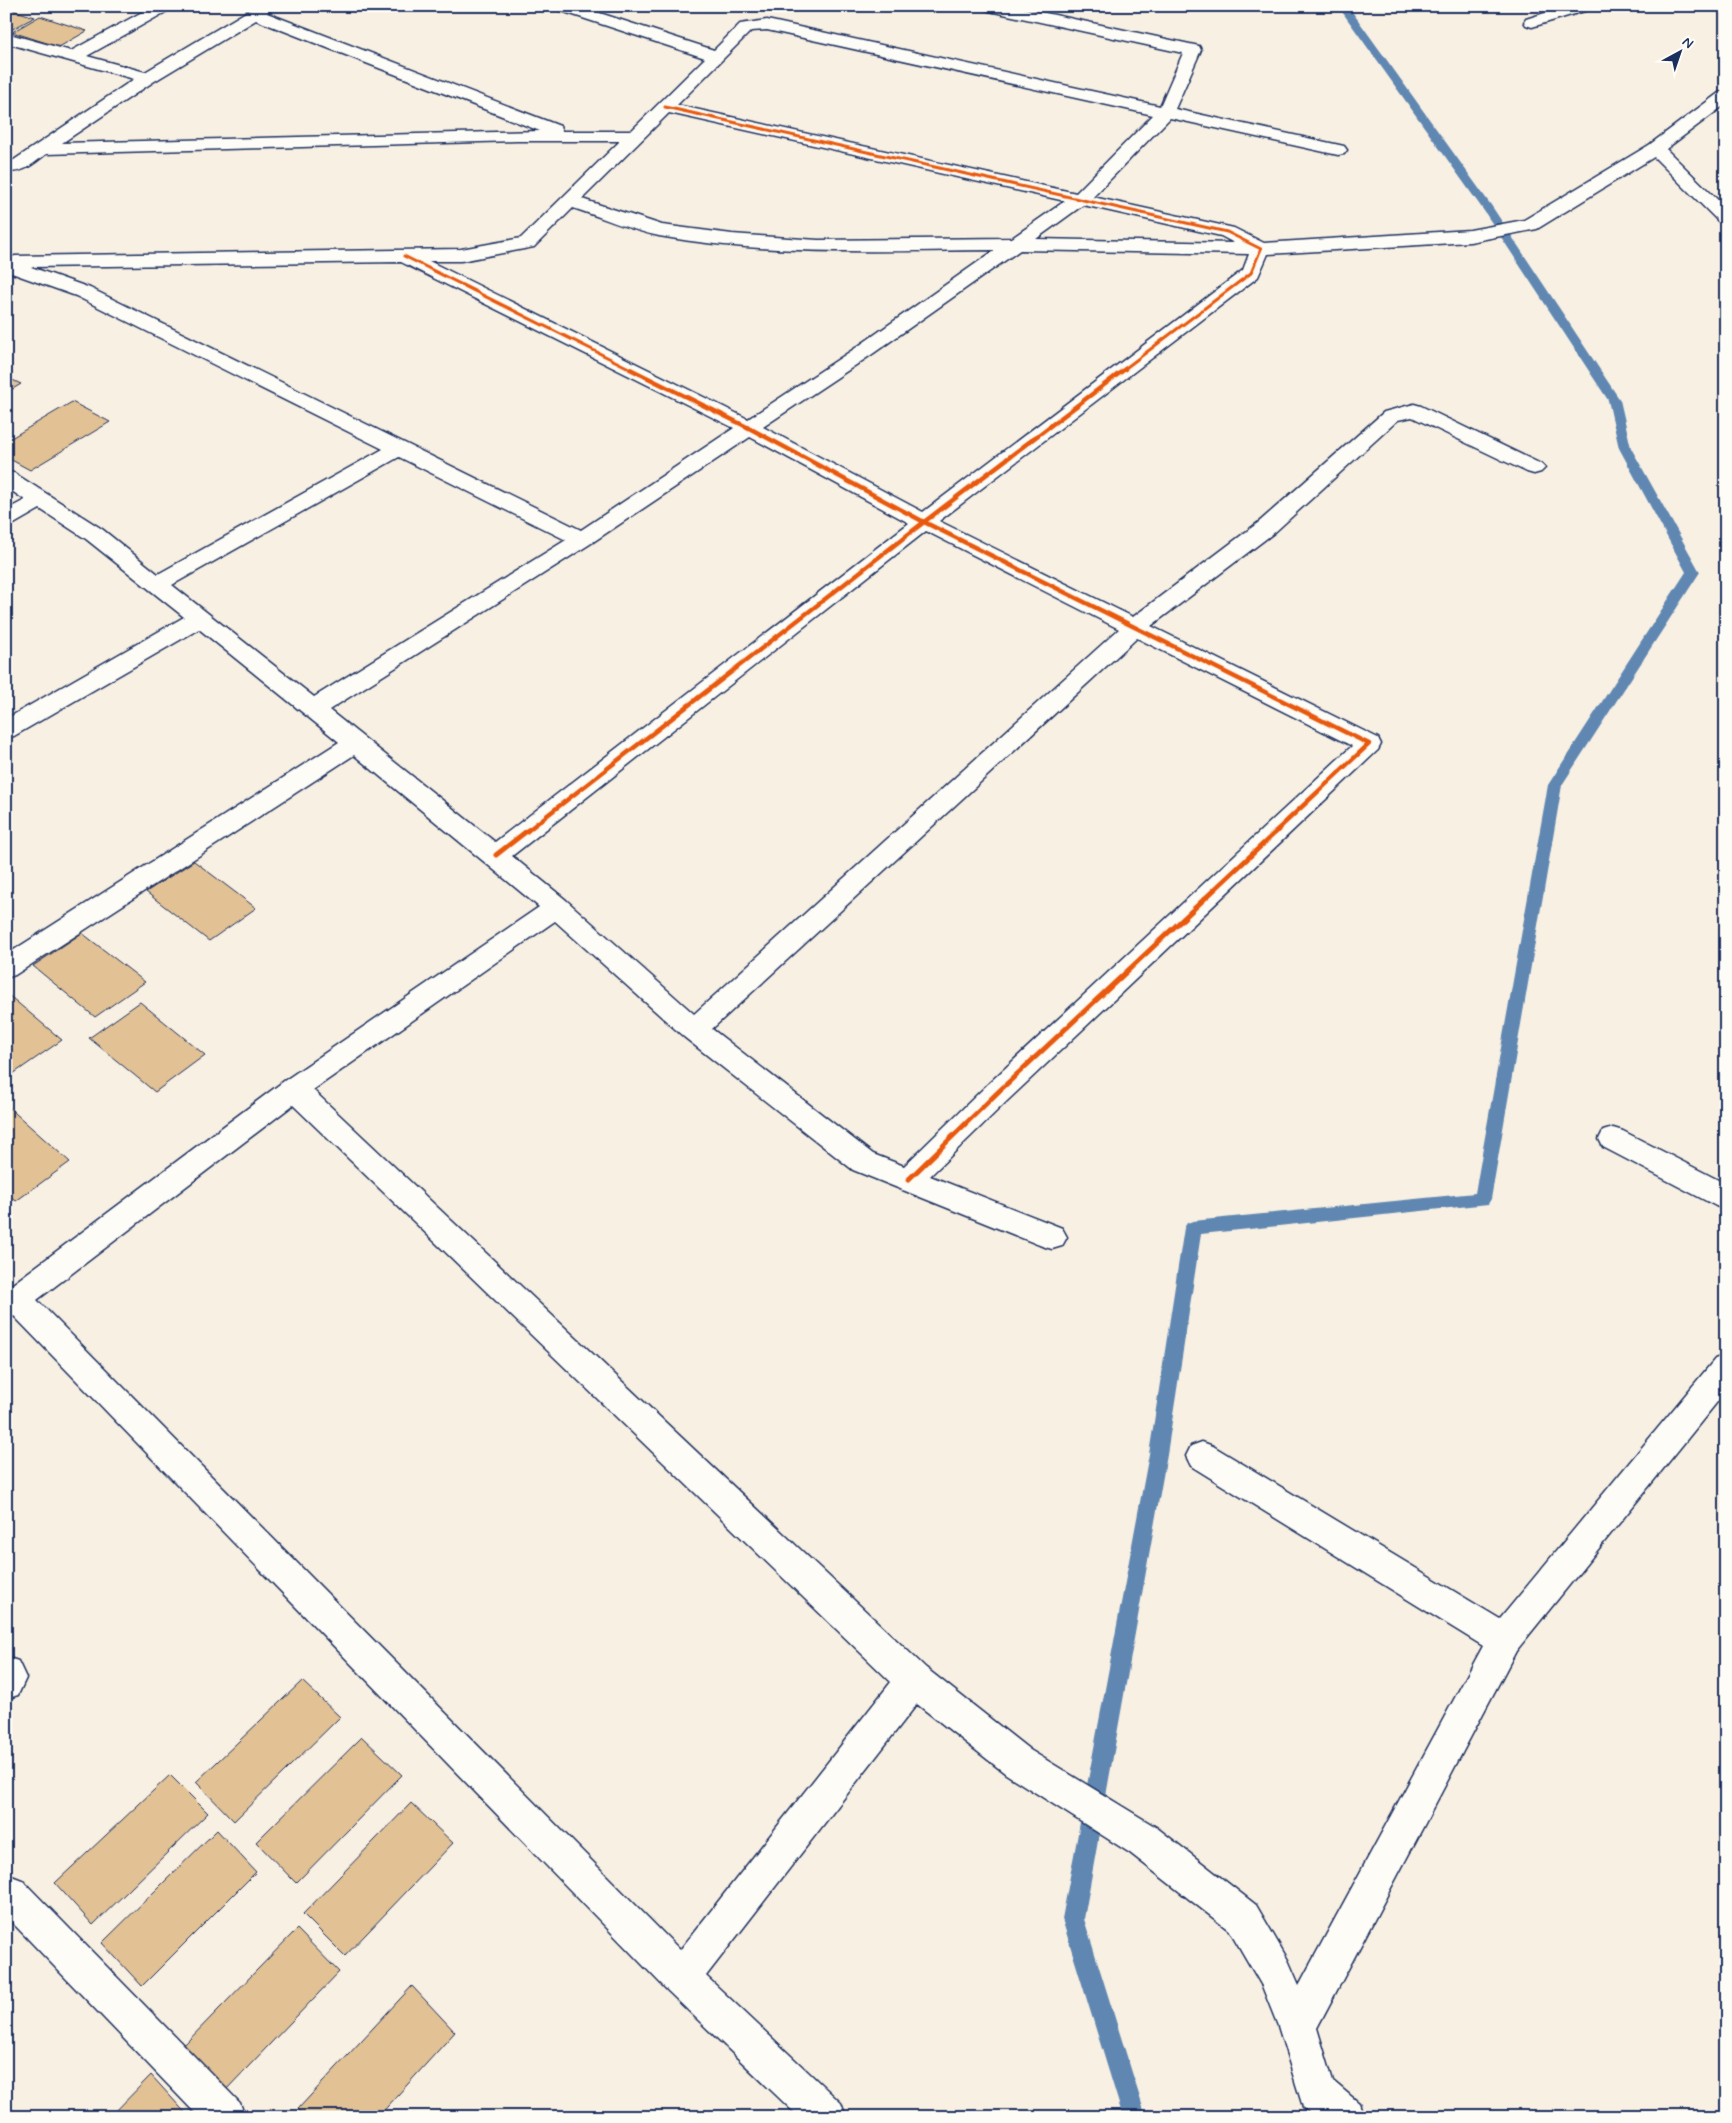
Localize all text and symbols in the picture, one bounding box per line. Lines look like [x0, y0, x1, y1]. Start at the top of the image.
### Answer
north arrow [1654, 28, 1704, 78]
text: N [1678, 33, 1697, 53]

